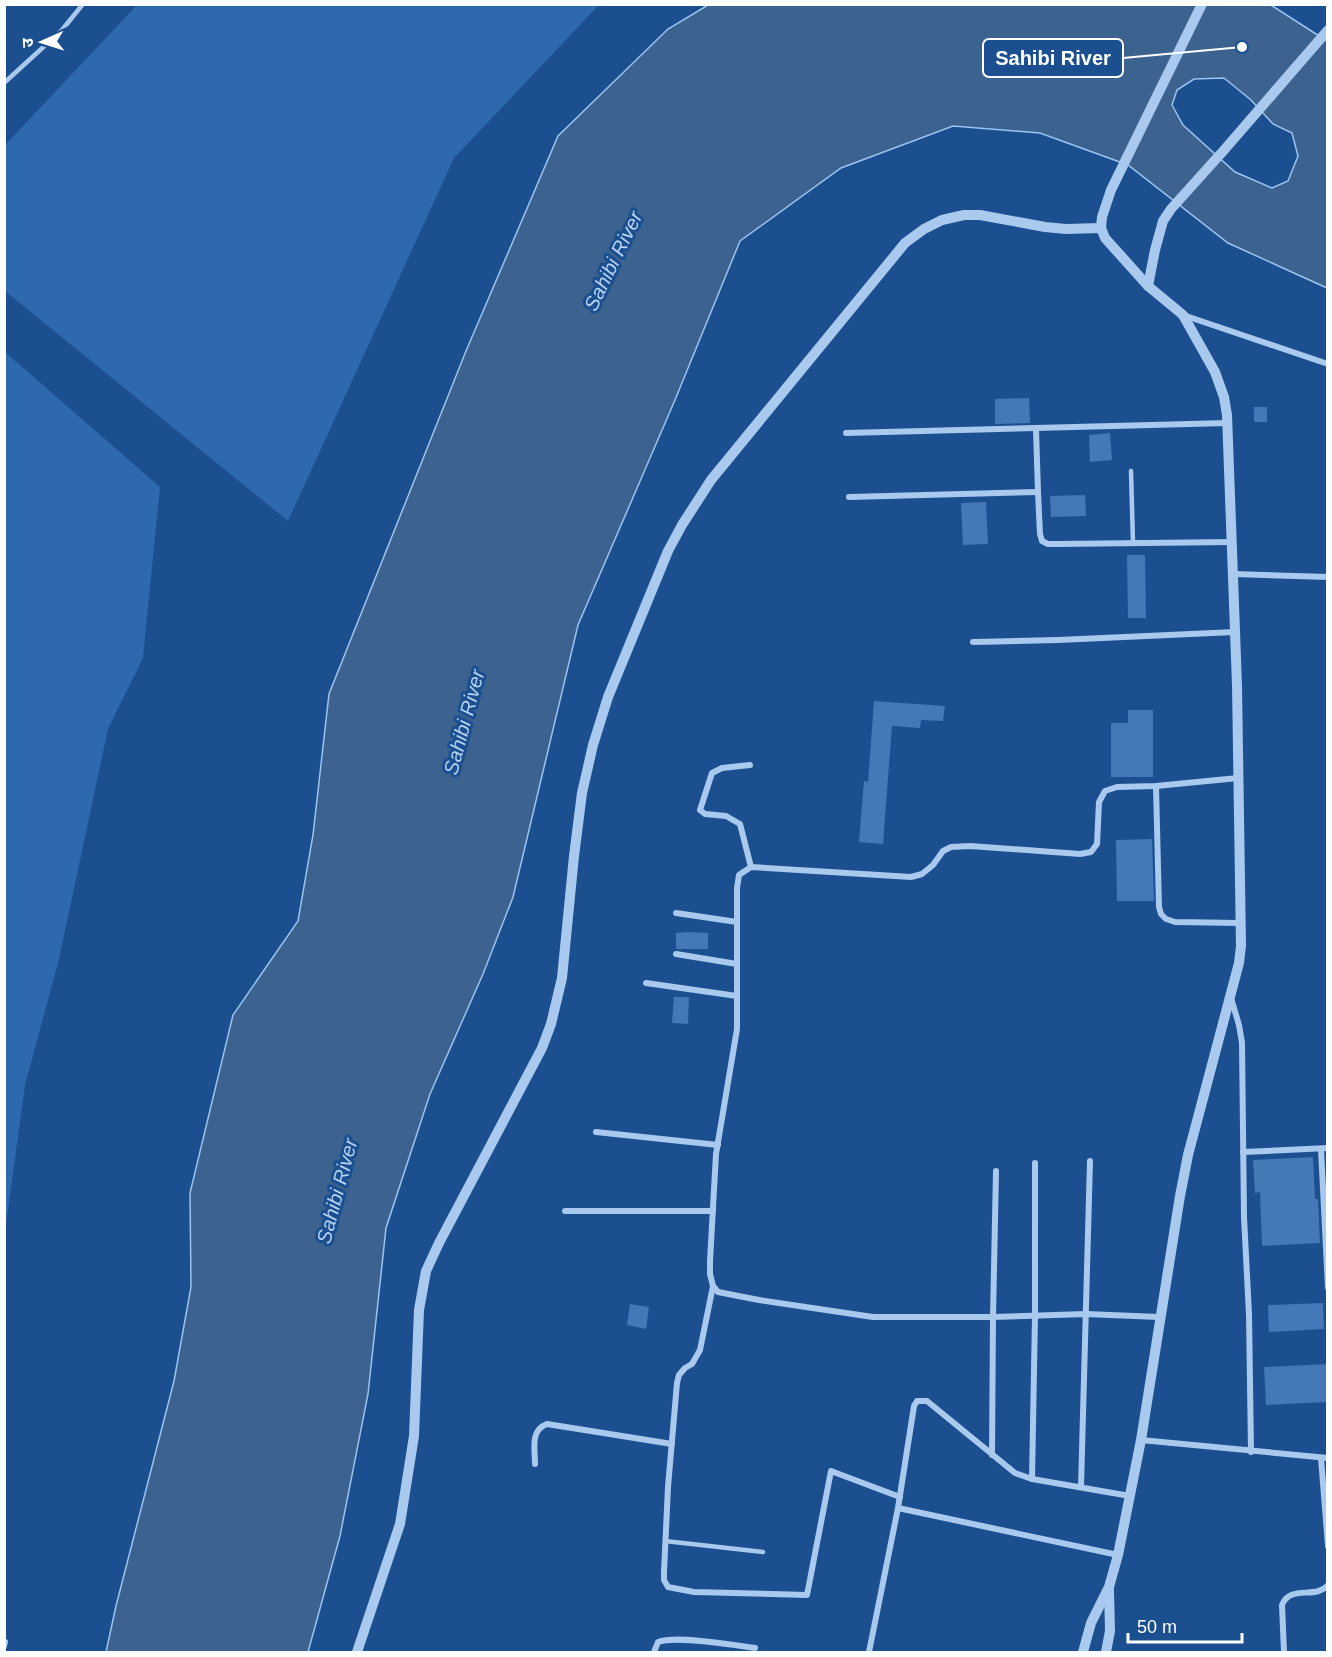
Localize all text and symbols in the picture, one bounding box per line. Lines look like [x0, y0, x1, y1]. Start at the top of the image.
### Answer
north arrow [12, 12, 72, 72]
text: उ [19, 37, 36, 48]
callout: Sahibi River [983, 39, 1123, 77]
text: Sahibi River [995, 47, 1111, 69]
water label: Sahibi River [579, 207, 647, 314]
water label: Sahibi River [439, 666, 489, 777]
water label: Sahibi River [312, 1135, 362, 1246]
scale bar [1128, 1606, 1242, 1644]
text: 50 m [1137, 1617, 1177, 1637]

